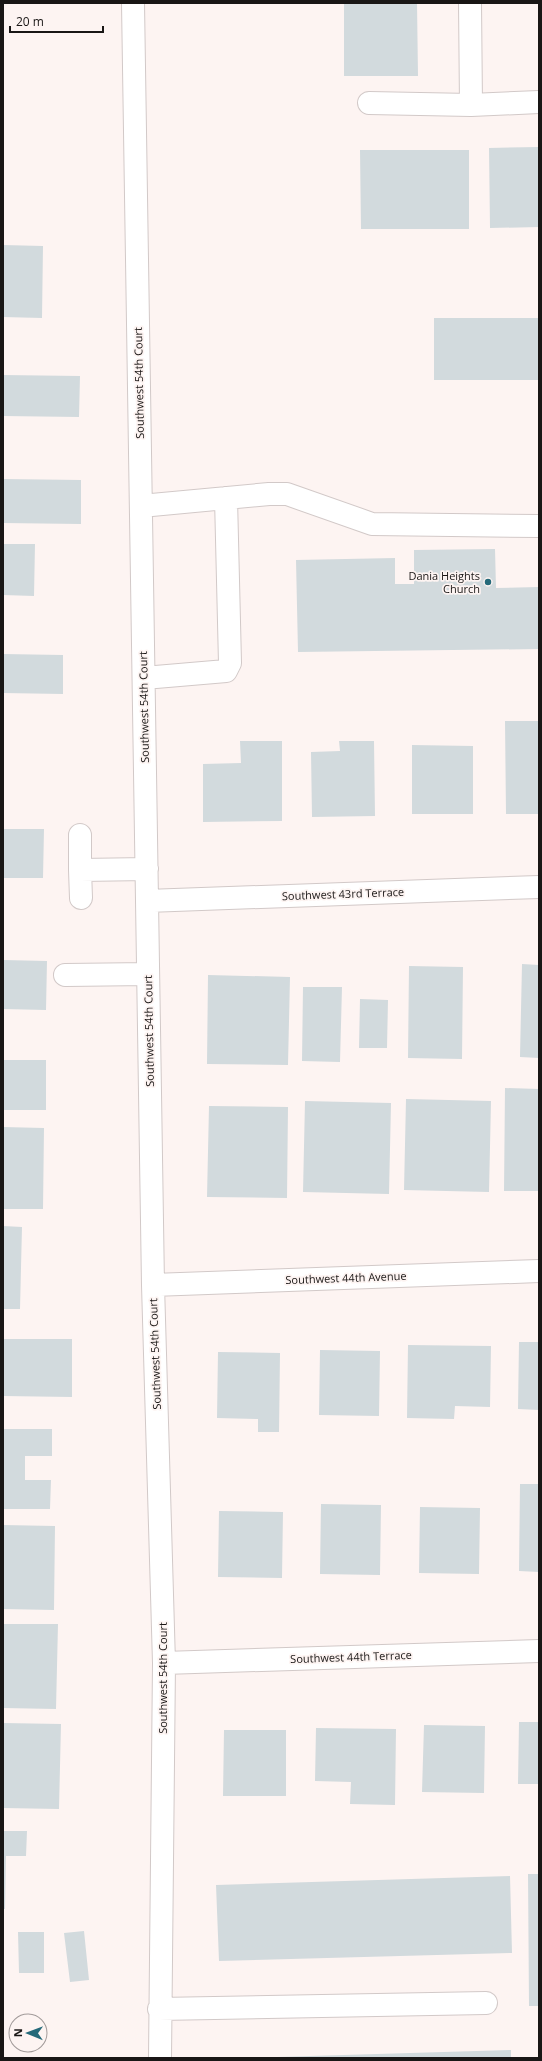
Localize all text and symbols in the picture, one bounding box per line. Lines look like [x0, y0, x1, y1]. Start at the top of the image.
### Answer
scale bar [10, 8, 103, 34]
text: 20 m [16, 13, 44, 30]
street label: Southwest 54th Court [130, 327, 147, 439]
place label: Dania Heights Church [408, 568, 480, 596]
marker: Dania Heights Church [483, 577, 493, 587]
street label: Southwest 54th Court [135, 651, 152, 763]
street label: Southwest 43rd Terrace [282, 884, 404, 903]
street label: Southwest 54th Court [140, 975, 157, 1087]
street label: Southwest 44th Avenue [285, 1268, 407, 1287]
street label: Southwest 54th Court [145, 1298, 164, 1410]
street label: Southwest 54th Court [155, 1622, 170, 1734]
street label: Southwest 44th Terrace [290, 1647, 412, 1666]
north arrow [8, 2013, 48, 2053]
text: N [10, 2028, 25, 2037]

